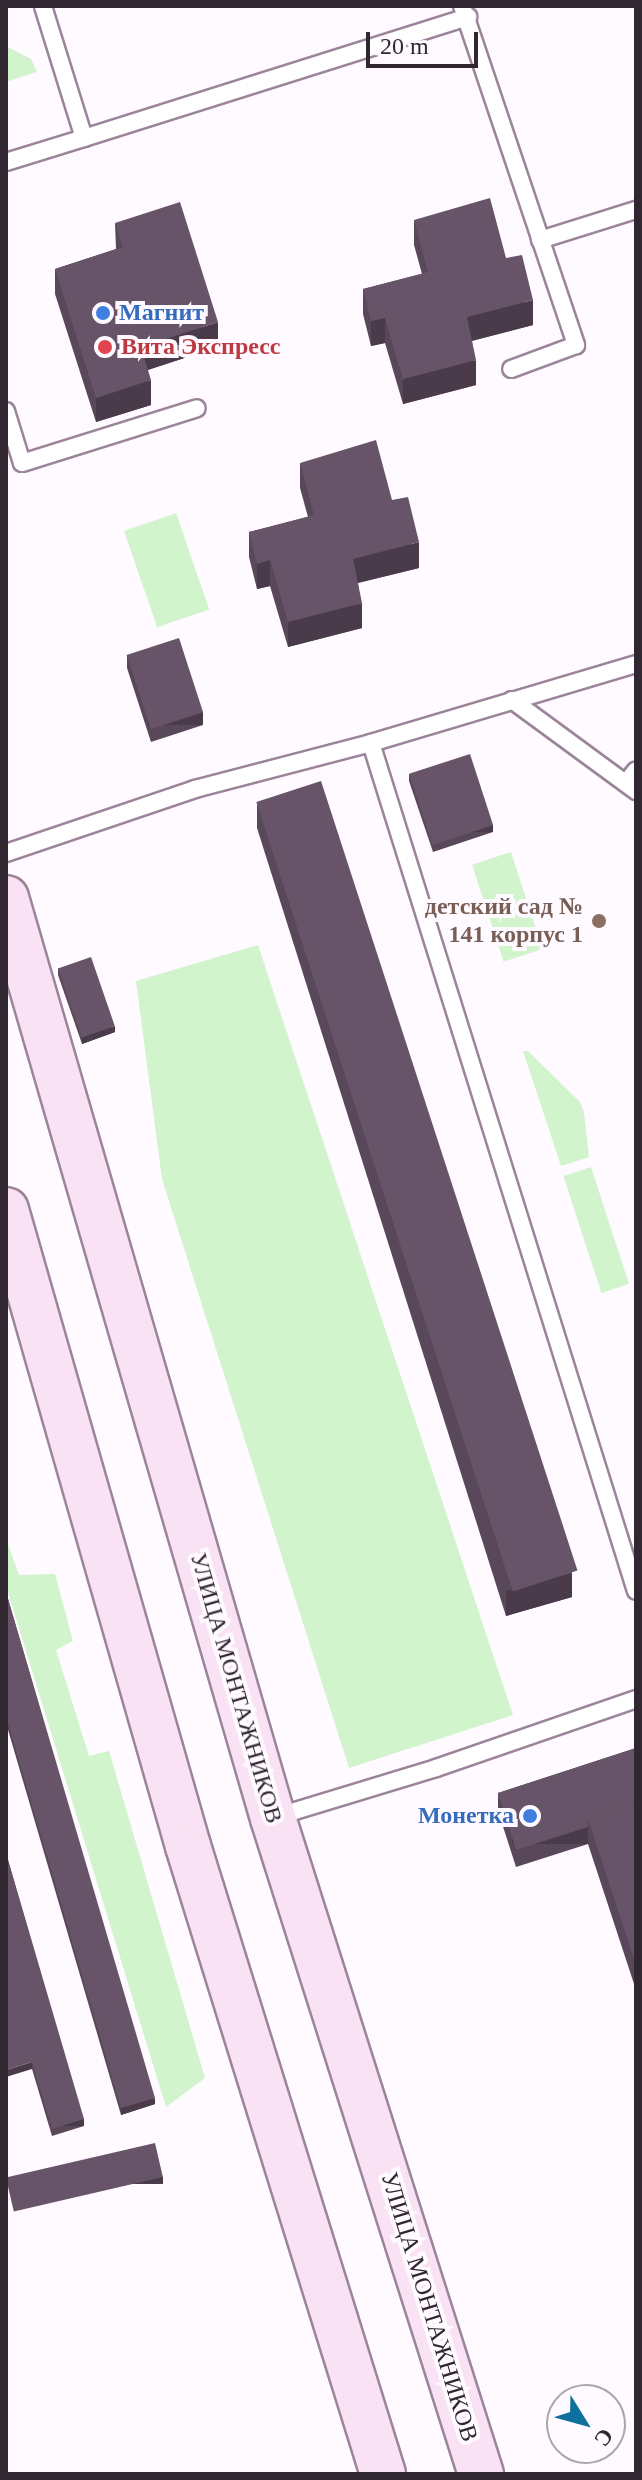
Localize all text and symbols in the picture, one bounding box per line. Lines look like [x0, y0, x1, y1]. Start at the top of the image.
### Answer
scale bar [370, 16, 482, 66]
text: 20 m [380, 33, 429, 59]
place label: Магнит [119, 299, 204, 327]
marker: Магнит [94, 304, 112, 322]
place label: Вита Экспресс [121, 333, 281, 361]
marker: Вита Экспресс [96, 338, 114, 356]
place label: детский сад № 141 корпус 1 [425, 893, 583, 949]
marker: детский сад № 141 корпус 1 [590, 912, 608, 930]
street label: УЛИЦА МОНТАЖНИКОВ [184, 1549, 288, 1827]
place label: Монетка [418, 1802, 514, 1830]
marker: Монетка [521, 1807, 539, 1825]
street label: УЛИЦА МОНТАЖНИКОВ [374, 2169, 484, 2445]
north arrow [546, 2384, 626, 2464]
text: С [589, 2424, 619, 2451]

